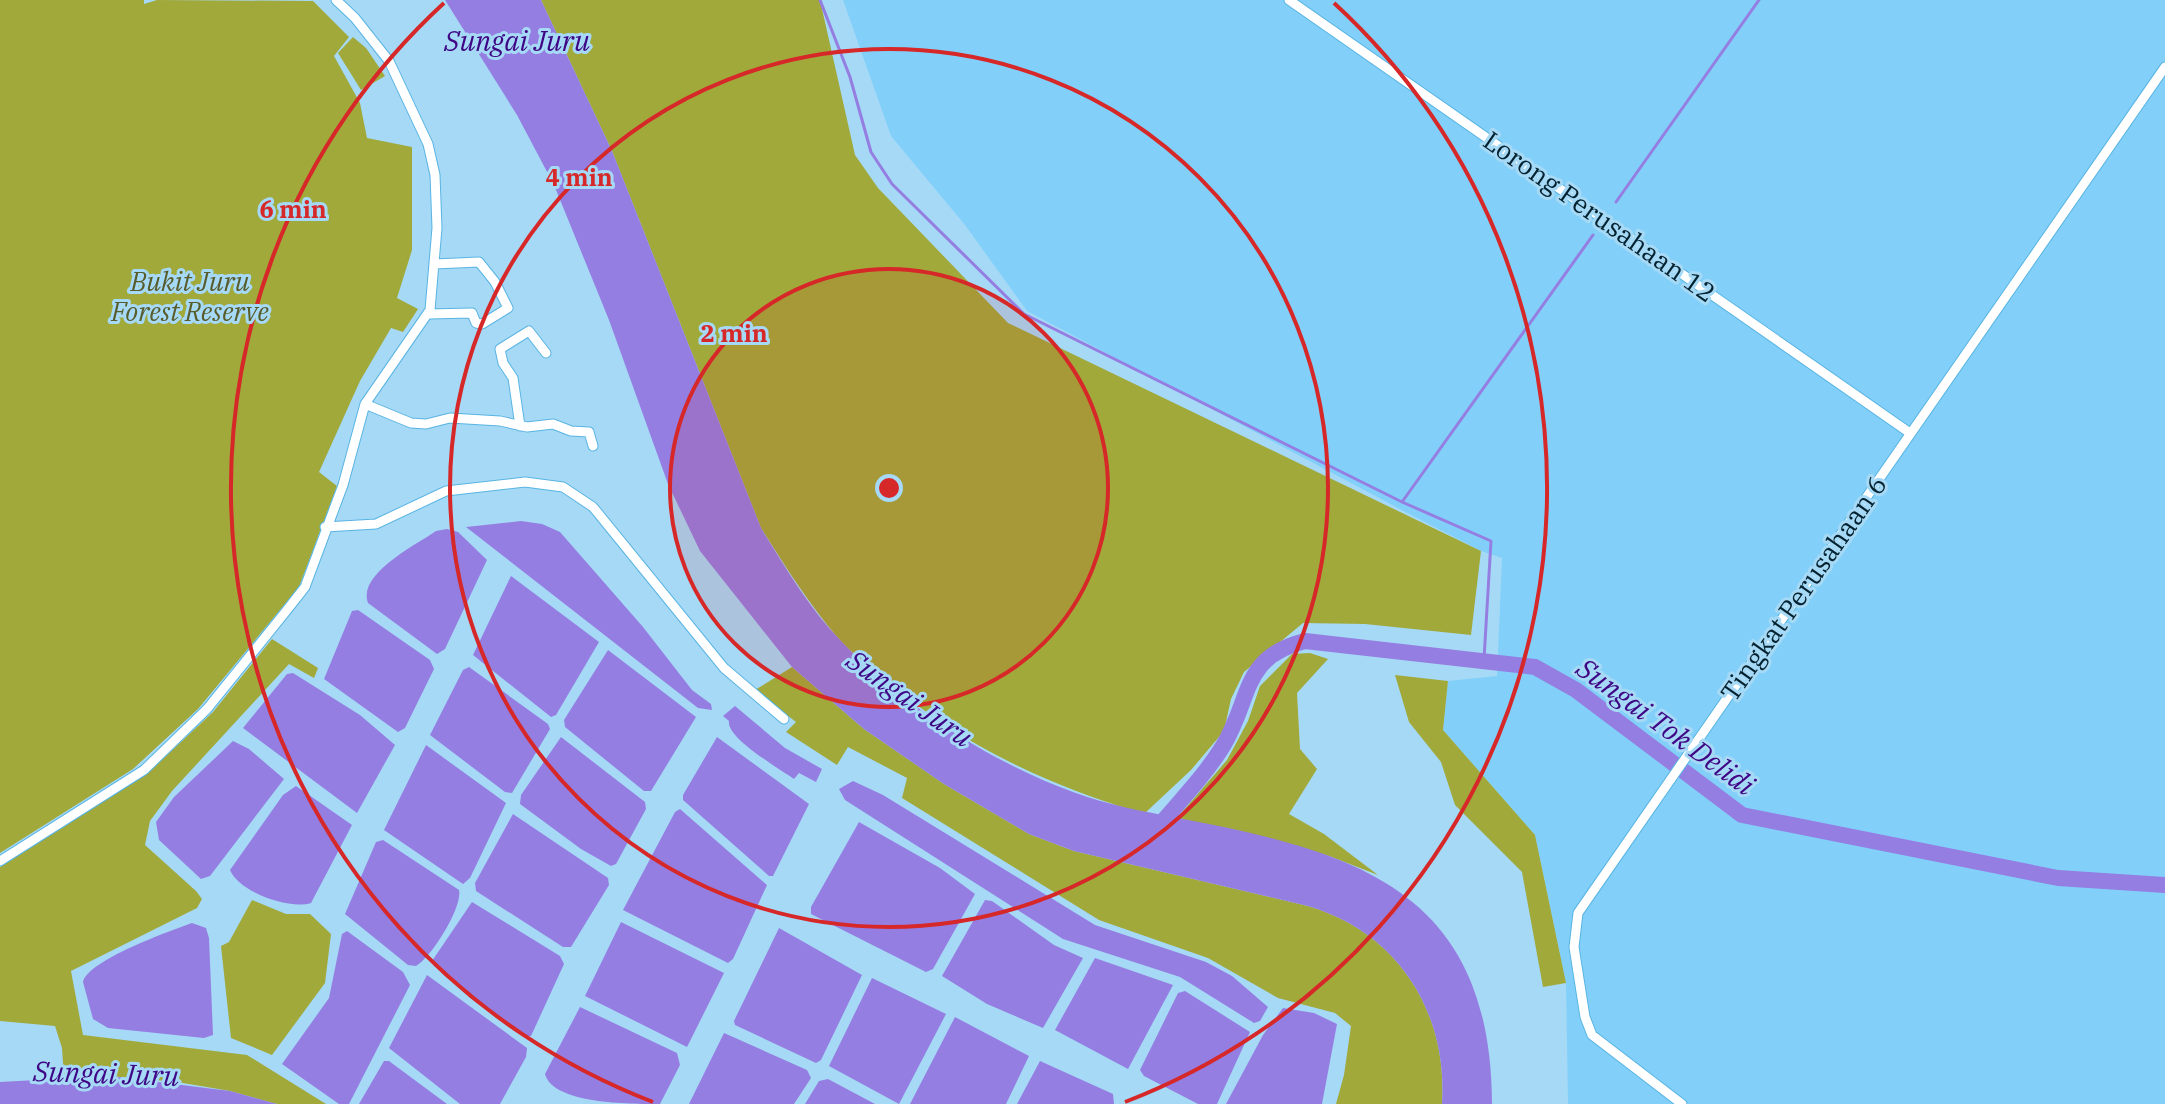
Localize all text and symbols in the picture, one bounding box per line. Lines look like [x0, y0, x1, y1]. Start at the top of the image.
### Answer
water label: Sungai Juru [443, 22, 590, 59]
street label: Lorong Perusahaan 12 [1477, 123, 1723, 309]
text: 4 min [545, 161, 613, 193]
text: 6 min [259, 193, 327, 225]
park label: Bukit Juru Forest Reserve [110, 264, 269, 328]
text: 2 min [700, 317, 768, 349]
street label: Tingkat Perusahaan 6 [1712, 469, 1894, 707]
centre of rings [875, 474, 903, 502]
water label: Sungai Juru [839, 640, 980, 755]
water label: Sungai Tok Delidi [1569, 648, 1763, 803]
water label: Sungai Juru [31, 1052, 180, 1094]

